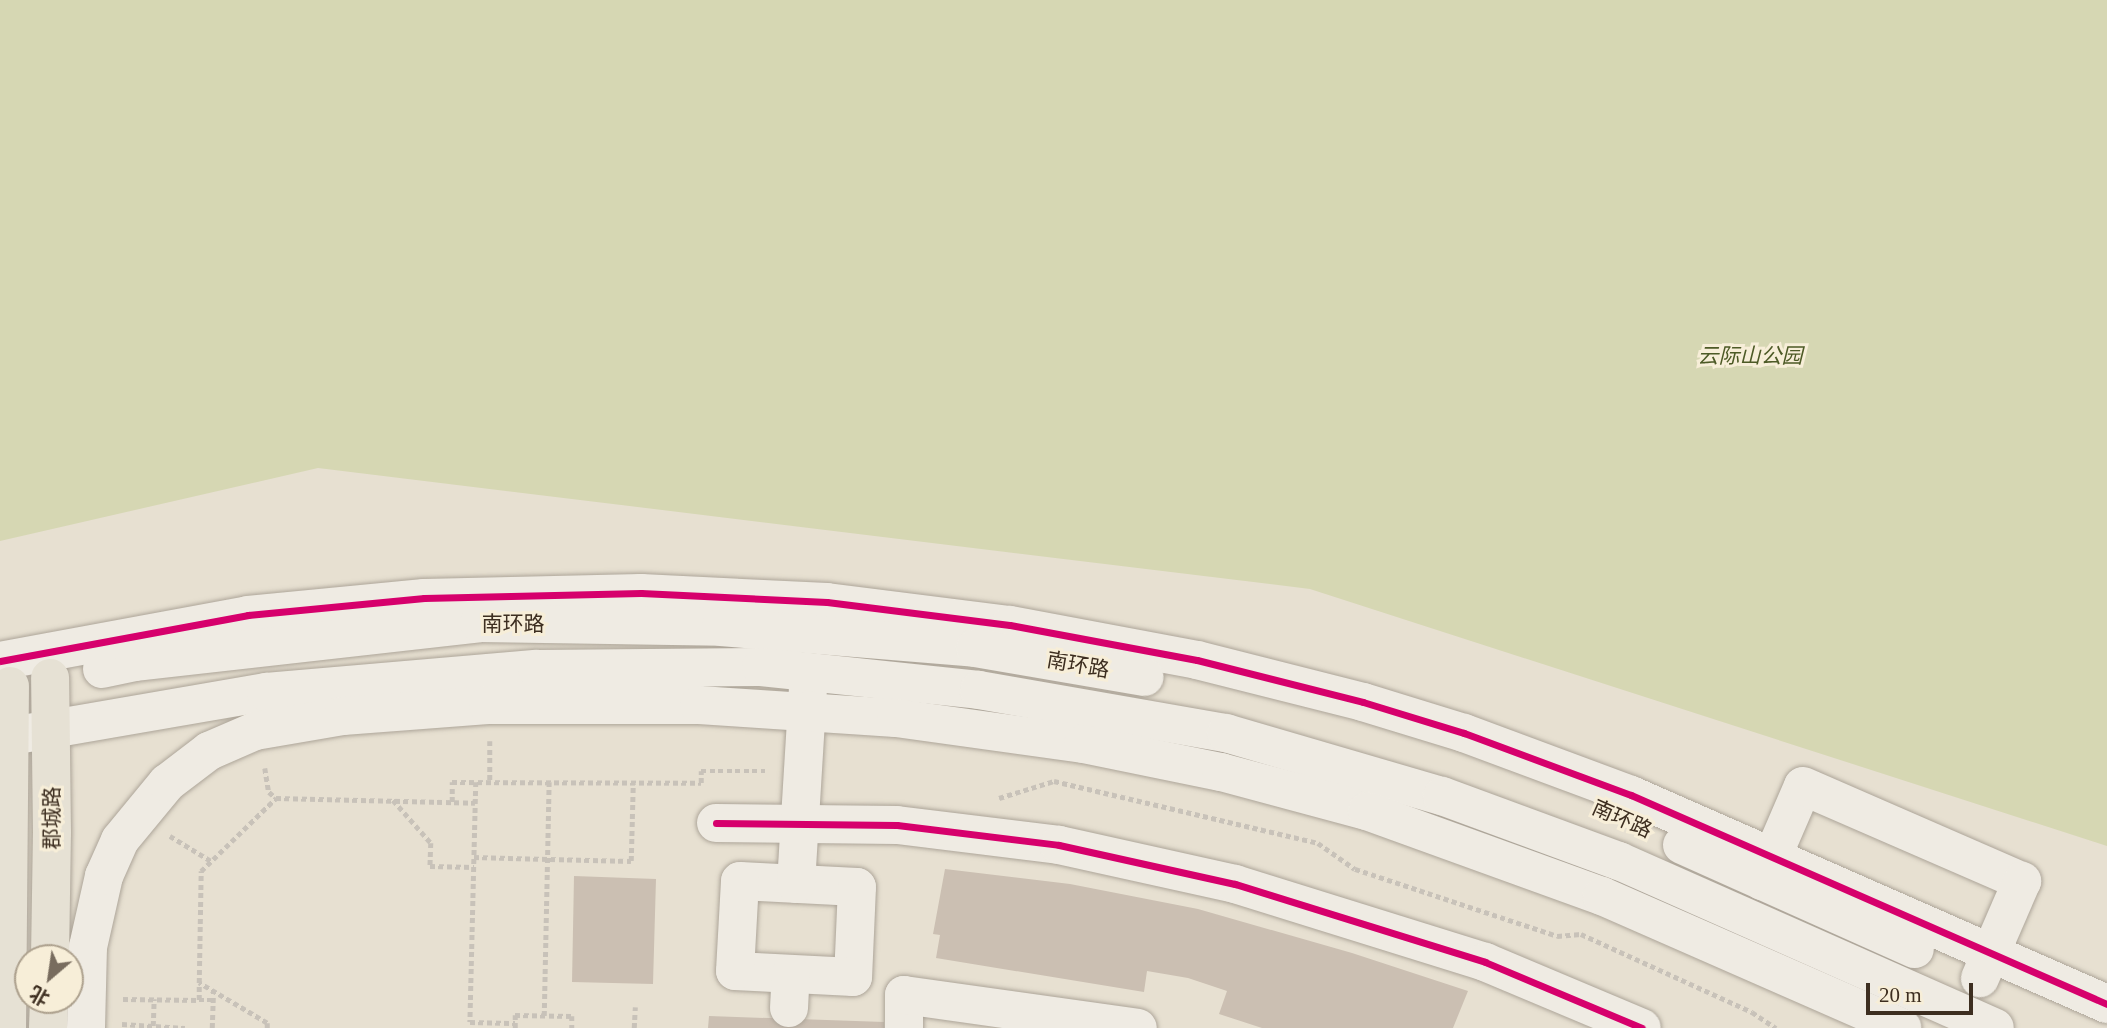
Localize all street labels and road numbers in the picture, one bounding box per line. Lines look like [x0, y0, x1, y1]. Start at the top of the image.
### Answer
street label: 南环路 [482, 611, 544, 637]
street label: 南环路 [1045, 647, 1111, 683]
street label: 郡城路 [39, 787, 65, 849]
street label: 南环路 [1588, 795, 1656, 843]

